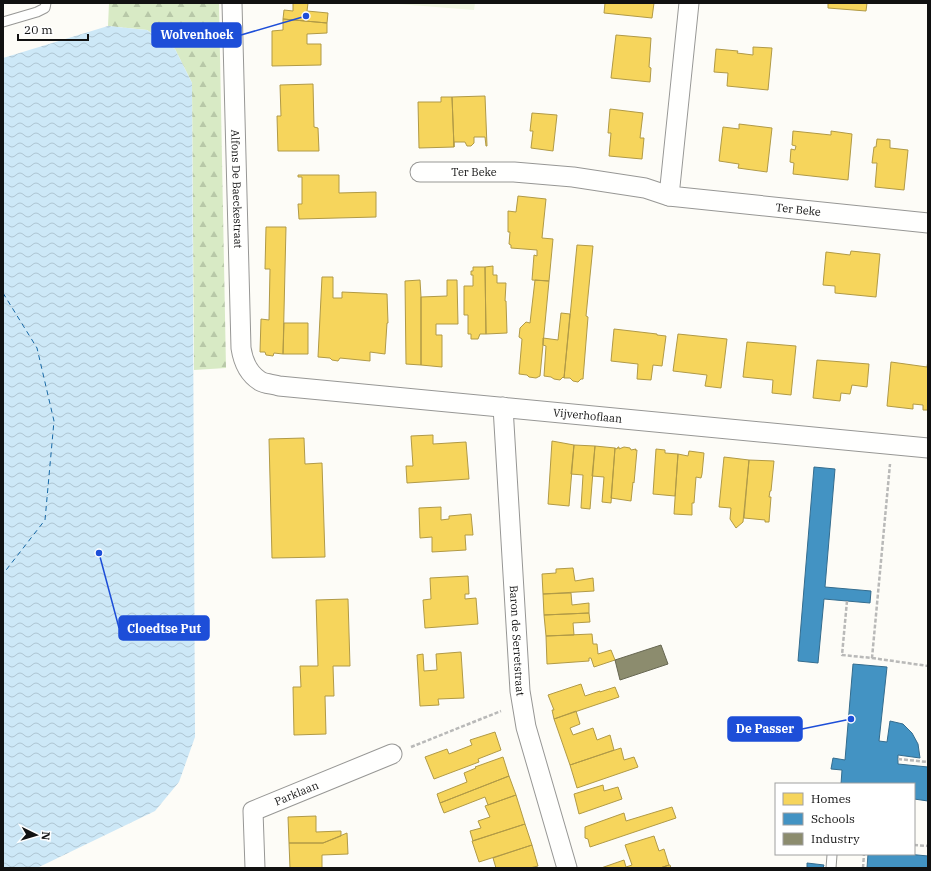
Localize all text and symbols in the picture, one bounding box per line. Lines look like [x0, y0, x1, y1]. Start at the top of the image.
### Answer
scale bar [18, 16, 88, 42]
text: 20 m [24, 22, 53, 37]
callout: Wolvenhoek [152, 23, 241, 47]
text: Wolvenhoek [160, 27, 234, 42]
street label: Alfons De Baeckestraat [228, 129, 245, 249]
street label: Ter Beke [451, 165, 497, 179]
street label: Ter Beke [775, 200, 822, 219]
street label: Vijverhoflaan [552, 405, 623, 426]
street label: Baron de Serretstraat [507, 585, 528, 697]
callout: Cloedtse Put [119, 616, 209, 640]
text: Cloedtse Put [127, 621, 202, 636]
callout: De Passer [728, 717, 802, 741]
text: De Passer [736, 721, 794, 736]
street label: Parklaan [272, 778, 321, 808]
legend [775, 783, 915, 855]
text: Homes [811, 791, 851, 806]
text: Schools [811, 811, 855, 826]
north arrow [16, 815, 56, 855]
text: N [39, 831, 53, 841]
text: Industry [811, 831, 860, 846]

